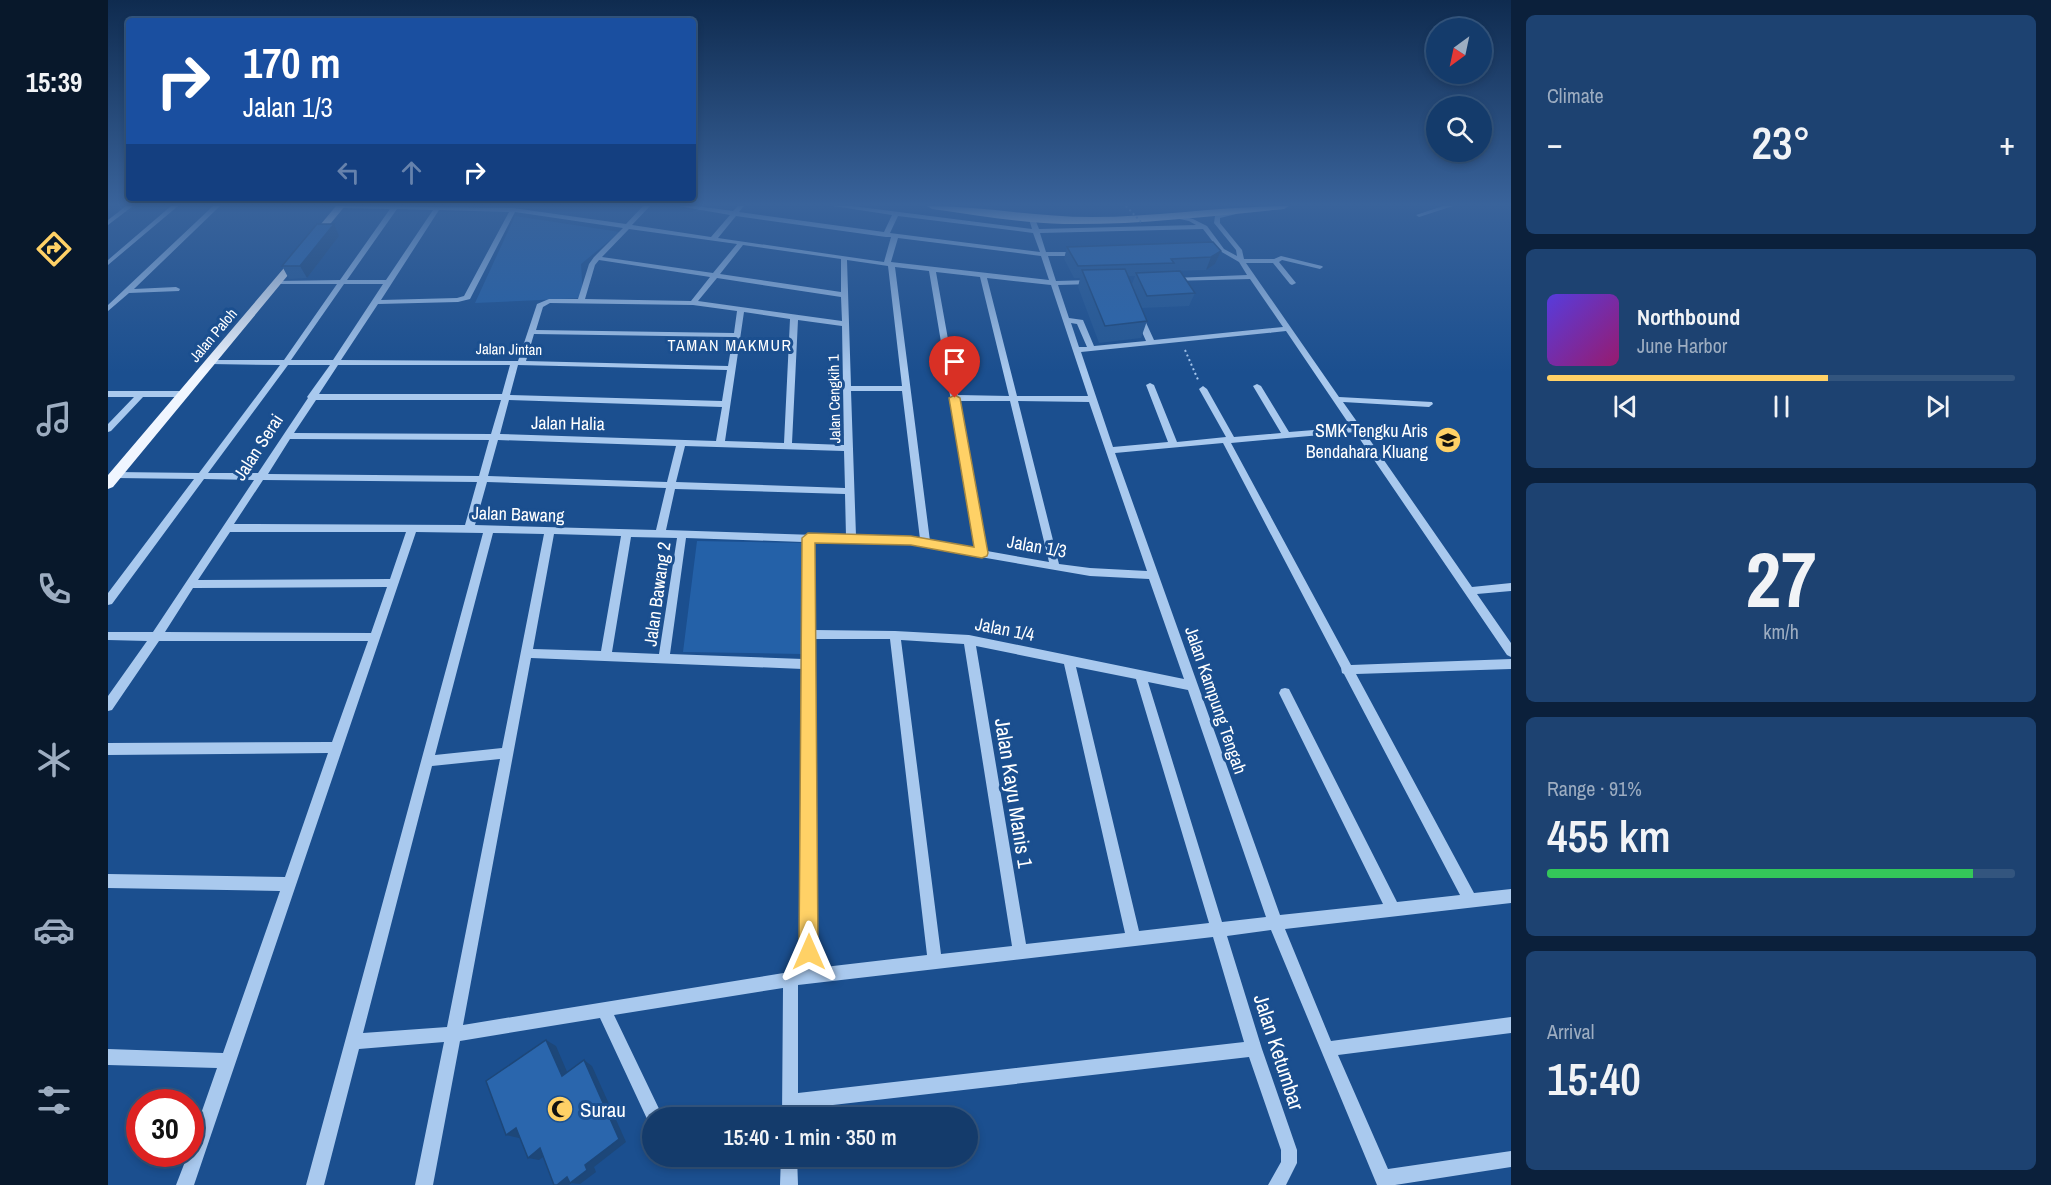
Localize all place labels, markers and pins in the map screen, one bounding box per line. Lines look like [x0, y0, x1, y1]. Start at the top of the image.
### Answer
pin [929, 336, 980, 398]
place label: SMK Tengku Aris Bendahara Kluang [1306, 418, 1429, 464]
school or university icon: SMK Tengku Aris Bendahara Kluang [1433, 425, 1463, 455]
mosque icon: Surau [545, 1094, 575, 1124]
place label: Surau [580, 1095, 626, 1124]

